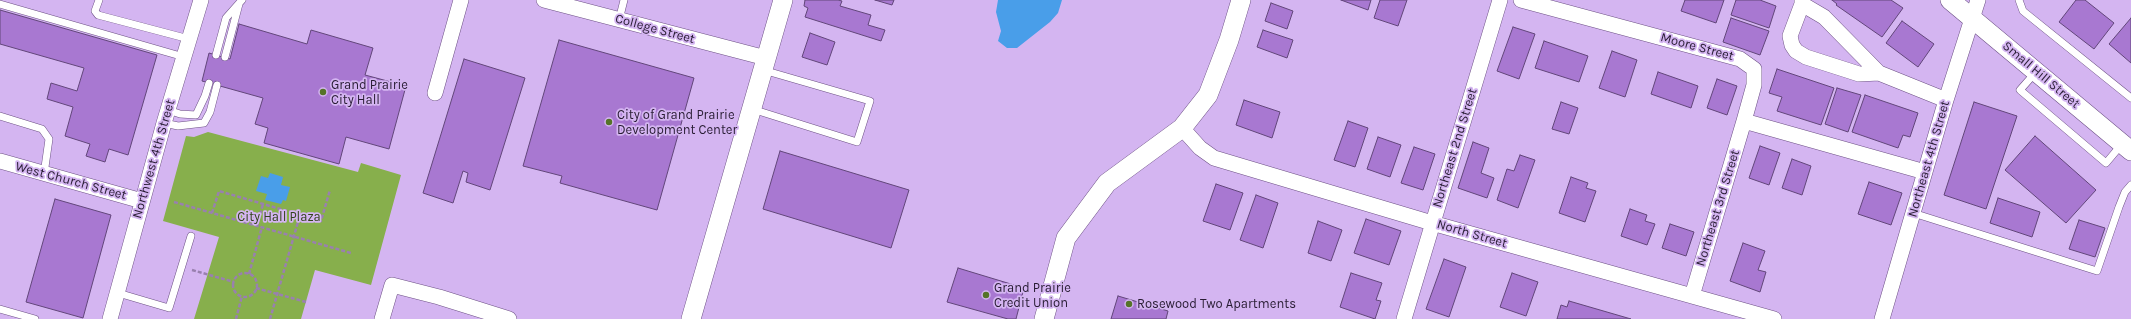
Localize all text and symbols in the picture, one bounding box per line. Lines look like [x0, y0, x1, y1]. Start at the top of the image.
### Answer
street label: College Street [613, 11, 697, 47]
street label: Moore Street [1659, 30, 1735, 64]
street label: Small Hill Street [1999, 38, 2083, 112]
place label: Grand Prairie City Hall [331, 77, 408, 108]
street label: Northeast 2nd Street [1429, 86, 1481, 210]
marker: Grand Prairie City Hall [318, 87, 328, 97]
street label: Northwest 4th Street [130, 98, 178, 220]
street label: Northeast 4th Street [1905, 99, 1953, 219]
place label: City of Grand Prairie Development Center [617, 107, 737, 138]
marker: City of Grand Prairie Development Center [604, 117, 614, 127]
street label: Northeast 3rd Street [1693, 148, 1743, 268]
street label: West Church Street [14, 159, 128, 203]
park label: City Hall Plaza [237, 209, 321, 225]
street label: North Street [1435, 217, 1509, 251]
place label: Grand Prairie Credit Union [994, 280, 1071, 311]
marker: Grand Prairie Credit Union [981, 290, 991, 300]
place label: Rosewood Two Apartments [1137, 296, 1296, 312]
marker: Rosewood Two Apartments [1124, 299, 1134, 309]

